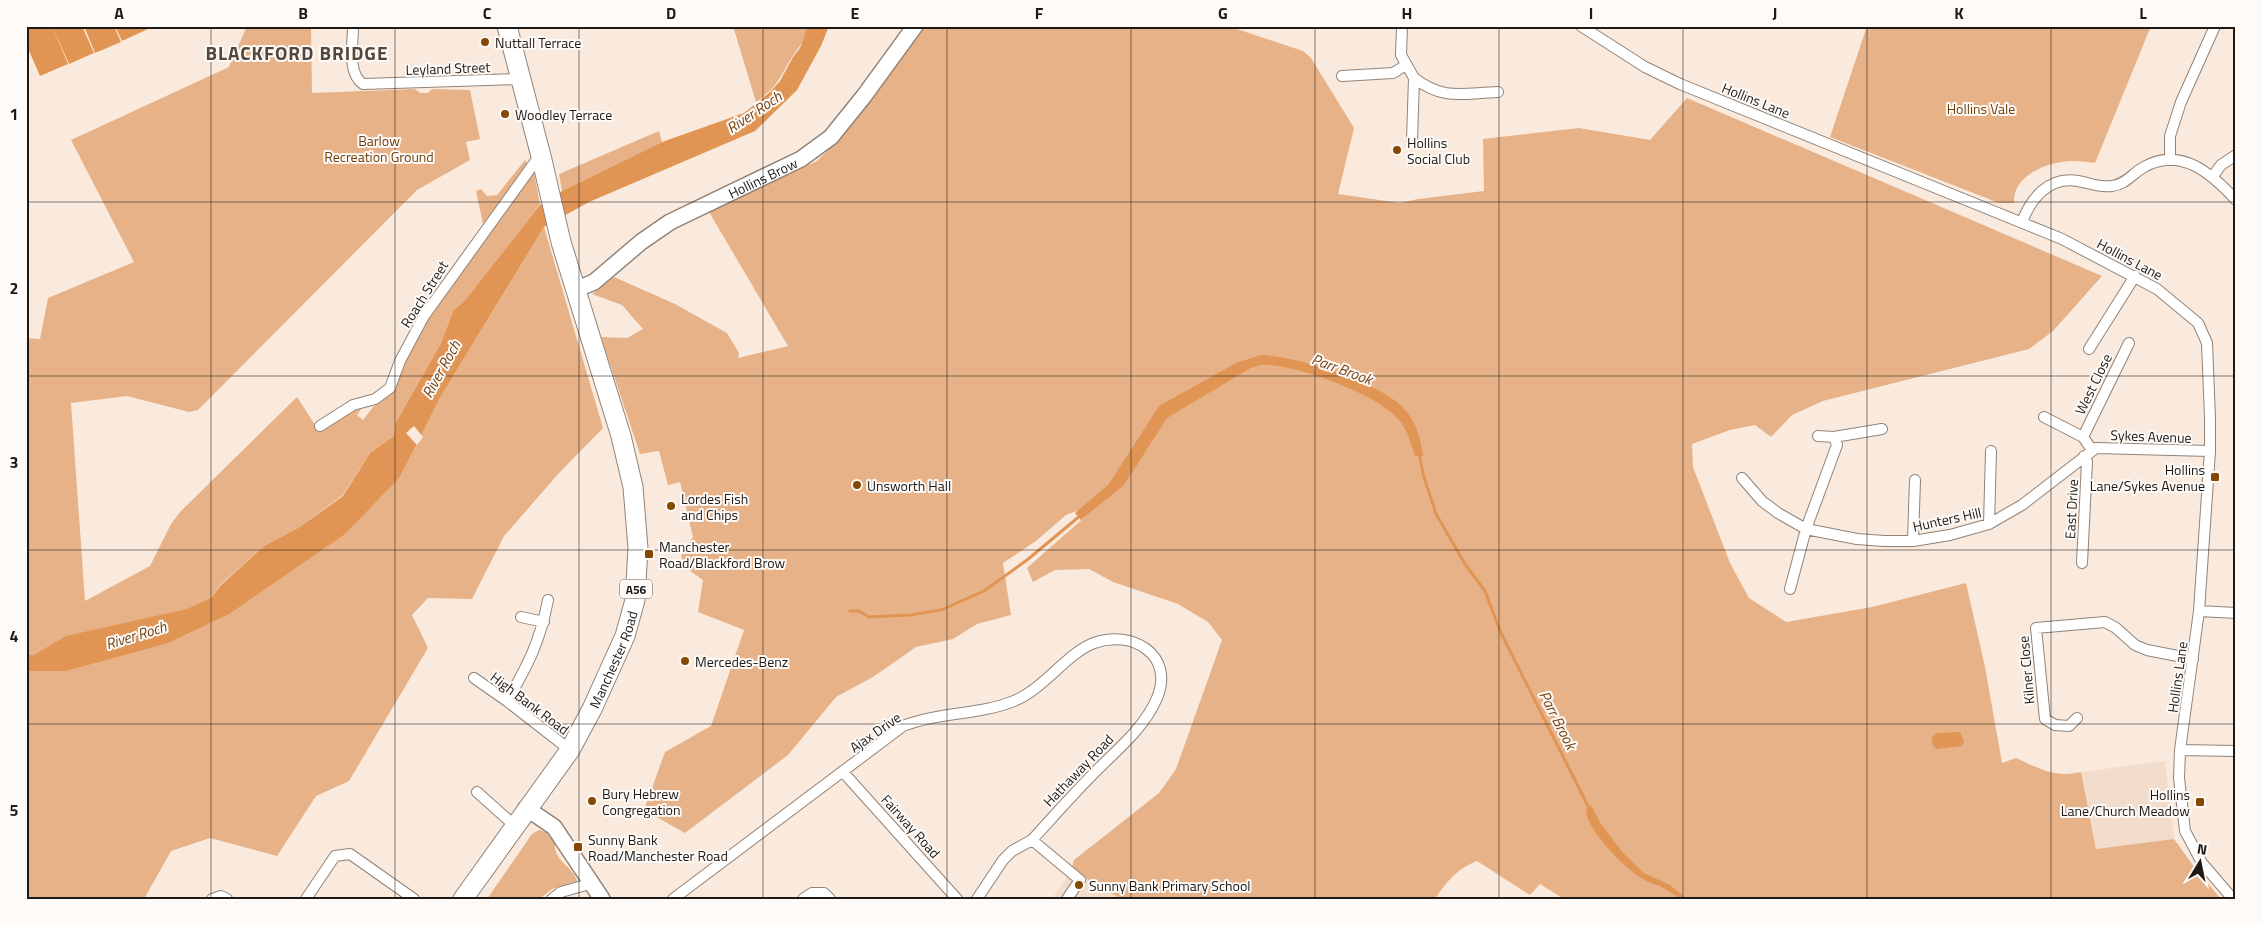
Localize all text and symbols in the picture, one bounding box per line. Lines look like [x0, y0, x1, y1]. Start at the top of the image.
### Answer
text: A [114, 1, 124, 25]
text: B [298, 1, 308, 25]
text: C [483, 1, 492, 25]
text: D [666, 1, 676, 25]
text: E [851, 1, 860, 25]
text: F [1035, 1, 1044, 25]
text: G [1218, 1, 1228, 25]
text: H [1402, 1, 1412, 25]
text: I [1589, 1, 1593, 25]
text: J [1773, 1, 1777, 25]
text: K [1954, 1, 1964, 25]
text: L [2139, 1, 2147, 25]
place label: Nuttall Terrace [495, 32, 581, 53]
marker: Nuttall Terrace [479, 36, 491, 48]
district label: BLACKFORD BRIDGE [206, 38, 389, 67]
street label: Leyland Street [405, 56, 491, 80]
street label: Hollins Lane [1719, 77, 1793, 123]
water label: River Roch [722, 85, 787, 139]
park label: Hollins Vale [1947, 98, 2015, 119]
text: 1 [10, 102, 18, 126]
place label: Woodley Terrace [515, 104, 612, 125]
marker: Woodley Terrace [499, 108, 511, 120]
park label: Barlow Recreation Ground [324, 130, 434, 167]
place label: Hollins Social Club [1407, 132, 1470, 169]
marker: Hollins Social Club [1391, 144, 1403, 156]
street label: Hollins Brow [724, 152, 801, 203]
street label: Hollins Lane [2093, 233, 2167, 285]
street label: Roach Street [395, 256, 453, 332]
text: 2 [10, 276, 18, 300]
water label: River Roch [416, 336, 466, 402]
water label: Parr Brook [1308, 347, 1378, 391]
street label: West Close [2069, 350, 2117, 418]
street label: Sykes Avenue [2110, 424, 2192, 448]
text: 3 [10, 450, 18, 474]
place label: Hollins Lane/Sykes Avenue [2090, 459, 2205, 496]
marker: Hollins Lane/Sykes Avenue [2209, 471, 2221, 483]
place label: Unsworth Hall [867, 475, 951, 496]
marker: Unsworth Hall [851, 479, 863, 491]
street label: East Drive [2059, 479, 2083, 539]
place label: Lordes Fish and Chips [681, 488, 748, 525]
marker: Lordes Fish and Chips [665, 500, 677, 512]
street label: Hunters Hill [1911, 501, 1983, 537]
place label: Manchester Road/Blackford Brow [659, 536, 785, 573]
marker: Manchester Road/Blackford Brow [643, 548, 655, 560]
road number: A56 [620, 580, 652, 598]
street label: Manchester Road [583, 608, 642, 711]
water label: River Roch [103, 615, 170, 655]
text: 4 [10, 624, 19, 648]
street label: Kilner Close [2013, 635, 2039, 705]
street label: Hollins Lane [2162, 640, 2192, 714]
place label: Mercedes-Benz [695, 651, 788, 672]
marker: Mercedes-Benz [679, 655, 691, 667]
street label: High Bank Road [486, 666, 574, 740]
water label: Parr Brook [1533, 687, 1584, 755]
street label: Ajax Drive [845, 707, 905, 757]
street label: Hathaway Road [1038, 729, 1118, 811]
place label: Bury Hebrew Congregation [602, 783, 680, 820]
place label: Hollins Lane/Church Meadow [2061, 784, 2190, 821]
street label: Fairway Road [877, 789, 945, 863]
marker: Bury Hebrew Congregation [586, 795, 598, 807]
marker: Hollins Lane/Church Meadow [2194, 796, 2206, 808]
text: 5 [10, 798, 19, 822]
place label: Sunny Bank Road/Manchester Road [588, 829, 728, 866]
north arrow [2174, 838, 2224, 888]
text: N [2196, 838, 2209, 860]
marker: Sunny Bank Road/Manchester Road [572, 841, 584, 853]
place label: Sunny Bank Primary School [1089, 875, 1251, 896]
marker: Sunny Bank Primary School [1073, 879, 1085, 891]

